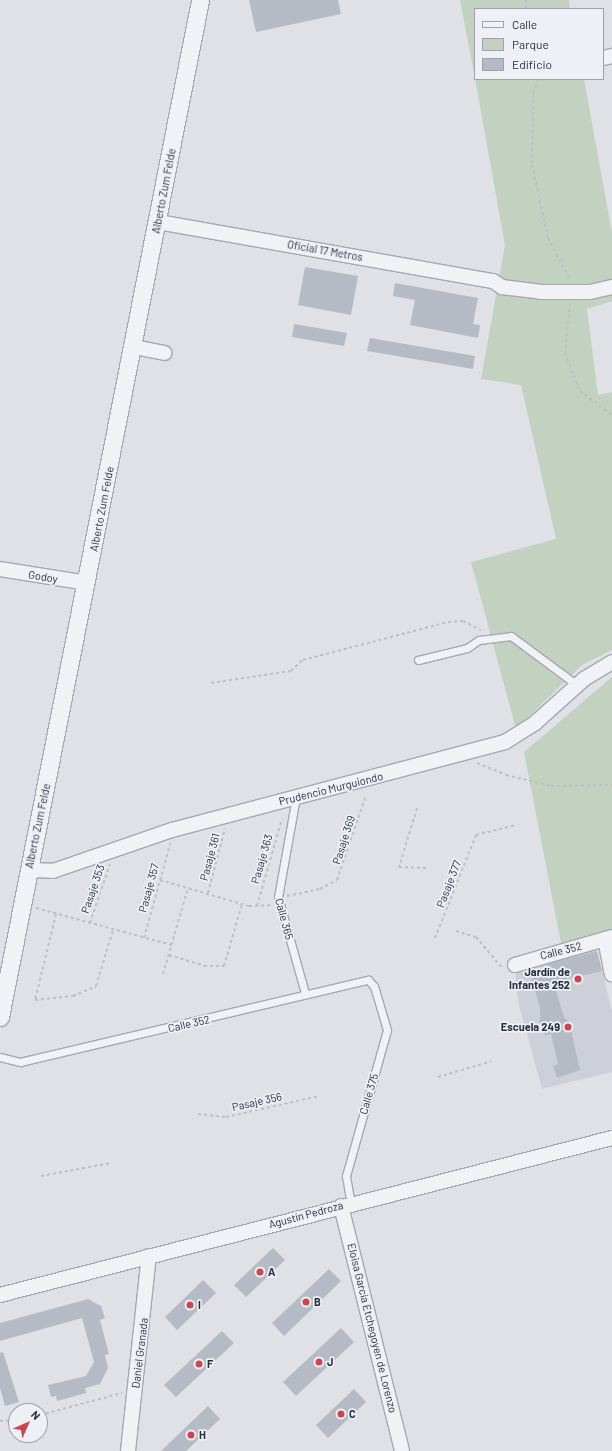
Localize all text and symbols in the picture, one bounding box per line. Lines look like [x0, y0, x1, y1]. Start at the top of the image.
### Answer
legend [474, 8, 604, 80]
text: Calle [512, 17, 537, 31]
text: Parque [512, 37, 549, 51]
text: Edificio [512, 57, 552, 71]
street label: Alberto Zum Felde [149, 147, 179, 235]
street label: Oficial 17 Metros [286, 238, 364, 264]
street label: Alberto Zum Felde [87, 465, 117, 553]
street label: Godoy [27, 568, 59, 586]
street label: Prudencio Murguiondo [278, 770, 384, 808]
street label: Alberto Zum Felde [23, 782, 53, 870]
street label: Pasaje 369 [330, 814, 358, 866]
street label: Pasaje 361 [197, 832, 223, 882]
street label: Pasaje 363 [249, 833, 275, 885]
street label: Pasaje 377 [434, 858, 464, 910]
street label: Pasaje 357 [136, 862, 162, 914]
street label: Pasaje 353 [78, 863, 108, 915]
street label: Calle 365 [272, 897, 296, 941]
street label: Calle 352 [539, 939, 583, 963]
place label: Jardín de Infantes 252 [509, 966, 570, 992]
marker: Jardín de Infantes 252 [573, 974, 583, 984]
street label: Calle 352 [167, 1013, 211, 1035]
place label: Escuela 249 [501, 1020, 560, 1034]
marker: Escuela 249 [563, 1022, 573, 1032]
street label: Calle 375 [357, 1072, 381, 1116]
street label: Pasaje 356 [231, 1090, 283, 1114]
street label: Agustín Pedroza [267, 1199, 345, 1231]
street label: Eloisa García Etchegoyen de Lorenzo [344, 1242, 400, 1414]
place label: A [268, 1265, 275, 1279]
marker: A [255, 1267, 265, 1277]
place label: B [314, 1295, 321, 1309]
marker: B [301, 1297, 311, 1307]
place label: I [198, 1298, 201, 1312]
marker: I [185, 1300, 195, 1310]
street label: Daniel Granada [129, 1317, 151, 1389]
place label: J [327, 1355, 333, 1369]
place label: F [207, 1357, 213, 1371]
marker: J [314, 1357, 324, 1367]
marker: F [194, 1359, 204, 1369]
north arrow [8, 1403, 48, 1443]
place label: C [349, 1407, 356, 1421]
text: N [29, 1408, 43, 1422]
marker: C [336, 1409, 346, 1419]
place label: H [199, 1428, 206, 1442]
marker: H [186, 1430, 196, 1440]

